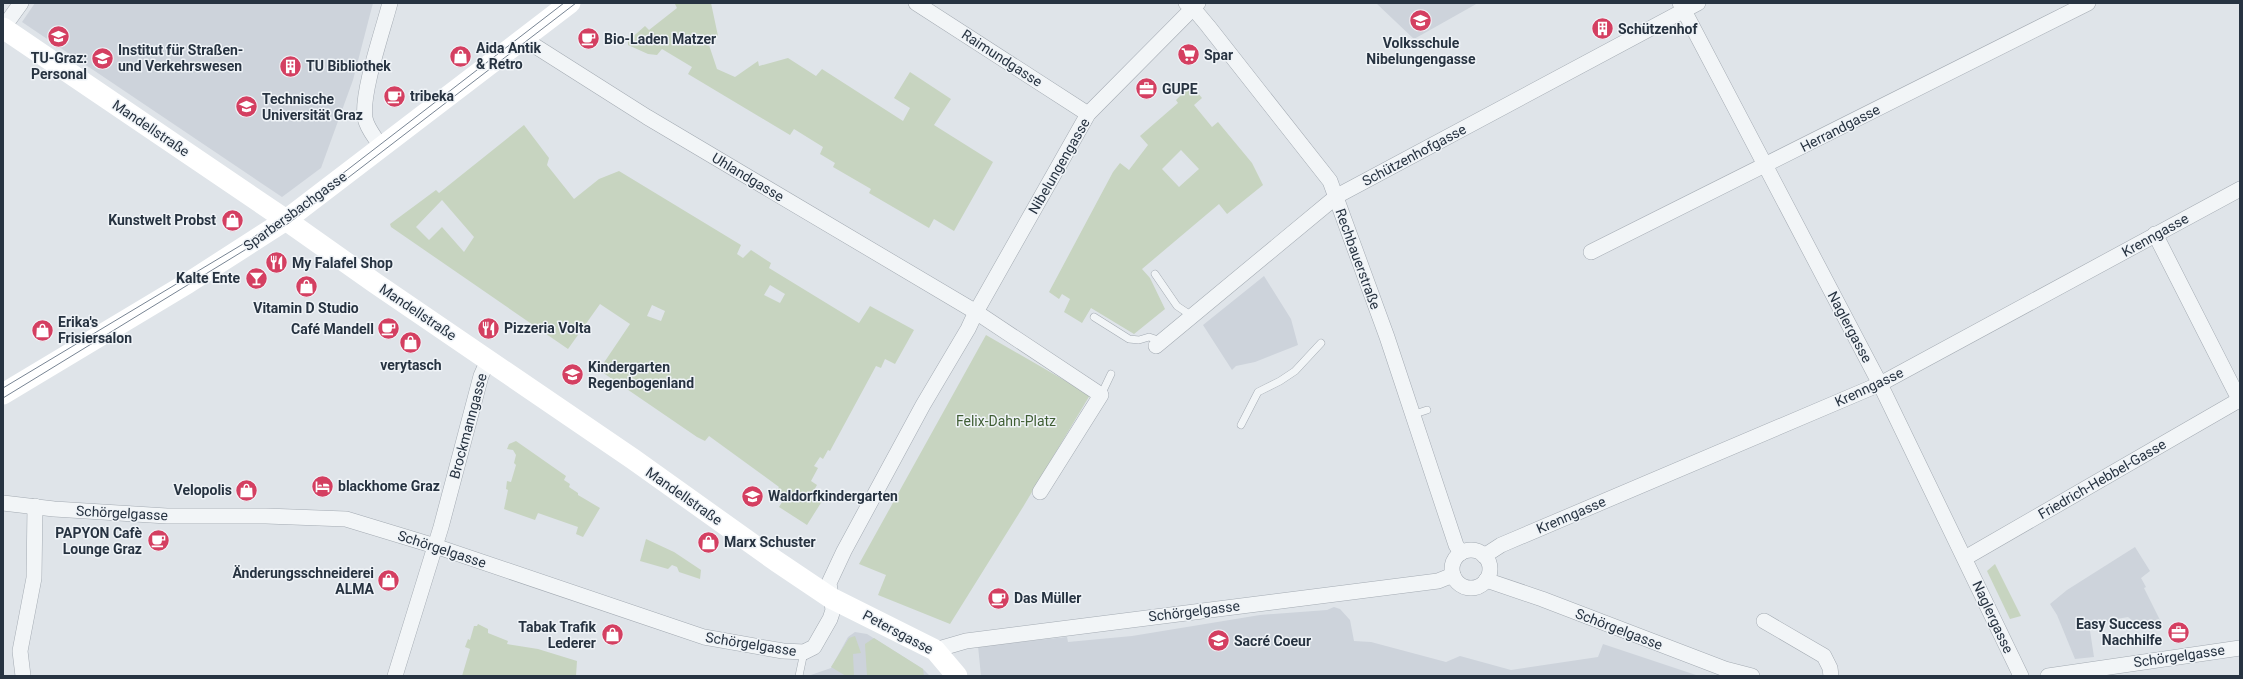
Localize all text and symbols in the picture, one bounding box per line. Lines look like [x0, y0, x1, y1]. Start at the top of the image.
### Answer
school or university icon: Volksschule Nibelungengasse [1408, 8, 1434, 34]
building icon: Schützenhof [1589, 16, 1615, 42]
place label: Schützenhof [1618, 21, 1698, 37]
school or university icon: TU-Graz: Personal [46, 23, 72, 49]
cafe icon: Bio-Laden Matzer [576, 26, 602, 52]
street label: Raimundgasse [959, 26, 1045, 90]
place label: Bio-Laden Matzer [604, 31, 716, 47]
place label: Volksschule Nibelungengasse [1366, 35, 1476, 67]
place label: Aida Antik & Retro [476, 40, 541, 72]
place label: Institut für Straßen- und Verkehrswesen [118, 42, 243, 74]
supermarket icon: Spar [1175, 42, 1201, 68]
shop icon: Aida Antik & Retro [447, 43, 473, 69]
school or university icon: Institut für Straßen- und Verkehrswesen [90, 45, 116, 71]
place label: Spar [1204, 47, 1233, 63]
place label: TU-Graz: Personal [31, 50, 87, 82]
building icon: TU Bibliothek [278, 53, 304, 79]
place label: TU Bibliothek [306, 58, 391, 74]
office icon: GUPE [1134, 76, 1160, 102]
place label: GUPE [1162, 81, 1198, 97]
cafe icon: tribeka [382, 83, 408, 109]
place label: tribeka [410, 88, 454, 104]
place label: Technische Universität Graz [262, 91, 363, 123]
school or university icon: Technische Universität Graz [233, 94, 259, 120]
street label: Mandellstraße [109, 96, 193, 160]
street label: Herrandgasse [1798, 101, 1882, 155]
street label: Nibelungengasse [1025, 115, 1093, 217]
street label: Schützenhofgasse [1359, 121, 1469, 189]
street label: Uhlandgasse [709, 149, 787, 205]
street label: Sparbersbachgasse [240, 168, 350, 254]
street label: Rechbauerstraße [1332, 206, 1384, 312]
shop icon: Kunstwelt Probst [219, 207, 245, 233]
street label: Krenngasse [2119, 210, 2191, 260]
place label: Kunstwelt Probst [108, 212, 216, 228]
restaurant icon: My Falafel Shop [263, 250, 289, 276]
place label: My Falafel Shop [292, 255, 393, 271]
bar icon: Kalte Ente [243, 265, 269, 291]
place label: Kalte Ente [176, 270, 240, 286]
shop icon: Vitamin D Studio [293, 273, 319, 299]
street label: Mandellstraße [376, 280, 460, 344]
street label: Naglergasse [1825, 289, 1875, 365]
place label: Vitamin D Studio [253, 300, 359, 316]
place label: Erika's Frisiersalon [58, 314, 132, 346]
restaurant icon: Pizzeria Volta [476, 315, 502, 341]
cafe icon: Café Mandell [376, 316, 402, 342]
shop icon: Erika's Frisiersalon [29, 317, 55, 343]
place label: Pizzeria Volta [504, 320, 591, 336]
place label: Café Mandell [291, 321, 374, 337]
shop icon: verytasch [398, 330, 424, 356]
place label: verytasch [380, 357, 442, 373]
place label: Kindergarten Regenbogenland [588, 359, 694, 391]
school or university icon: Kindergarten Regenbogenland [560, 362, 586, 388]
street label: Krenngasse [1832, 364, 1906, 410]
street label: Brockmanngasse [446, 372, 490, 480]
park label: Felix-Dahn-Platz [956, 413, 1056, 429]
street label: Friedrich-Hebbel-Gasse [2035, 436, 2169, 522]
street label: Mandellstraße [643, 464, 725, 528]
hotel icon: blackhome Graz [309, 473, 335, 499]
shop icon: Velopolis [234, 477, 260, 503]
place label: blackhome Graz [338, 478, 440, 494]
place label: Velopolis [174, 482, 232, 498]
school or university icon: Waldorfkindergarten [740, 483, 766, 509]
place label: Waldorfkindergarten [768, 488, 898, 504]
street label: Krenngasse [1534, 493, 1608, 537]
street label: Schörgelgasse [76, 503, 168, 523]
place label: PAPYON Cafè Lounge Graz [55, 525, 142, 557]
street label: Schörgelgasse [396, 527, 488, 571]
cafe icon: PAPYON Cafè Lounge Graz [145, 528, 171, 554]
shop icon: Marx Schuster [696, 529, 722, 555]
place label: Marx Schuster [724, 534, 816, 550]
place label: Änderungsschneiderei ALMA [232, 565, 375, 597]
shop icon: Änderungsschneiderei ALMA [376, 568, 402, 594]
street label: Naglergasse [1969, 578, 2017, 656]
cafe icon: Das Müller [985, 585, 1011, 611]
place label: Das Müller [1014, 590, 1081, 606]
street label: Schörgelgasse [1147, 597, 1241, 625]
street label: Schörgelgasse [1573, 605, 1665, 653]
street label: Petersgasse [860, 607, 936, 657]
place label: Easy Success Nachhilfe [2076, 616, 2162, 648]
place label: Tabak Trafik Lederer [518, 619, 597, 651]
office icon: Easy Success Nachhilfe [2165, 619, 2191, 645]
shop icon: Tabak Trafik Lederer [599, 622, 625, 648]
school or university icon: Sacré Coeur [1206, 628, 1232, 654]
street label: Schörgelgasse [704, 629, 798, 659]
place label: Sacré Coeur [1234, 633, 1311, 649]
street label: Schörgelgasse [2132, 642, 2226, 670]

